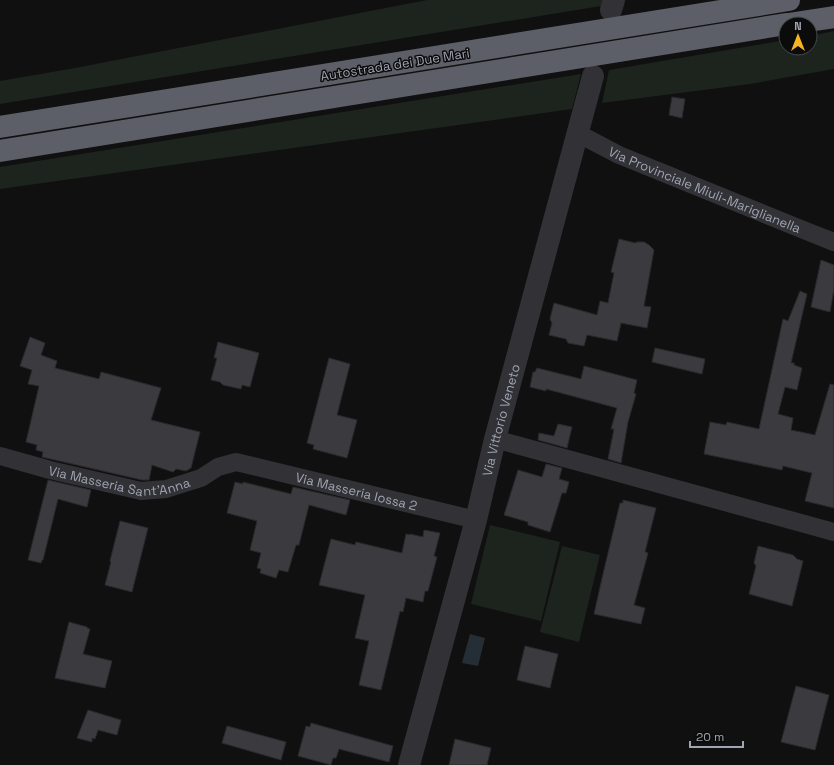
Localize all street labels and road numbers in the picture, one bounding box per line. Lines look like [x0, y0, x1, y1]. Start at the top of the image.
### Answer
street label: Autostrada dei Due Mari [319, 44, 471, 85]
street label: Via Provinciale Miuli-Mariglianella [605, 143, 804, 237]
street label: Via Vittorio Veneto [479, 362, 524, 478]
street label: Via Masseria Sant'Anna [47, 462, 193, 500]
street label: Via Masseria Iossa 2 [294, 469, 419, 515]

